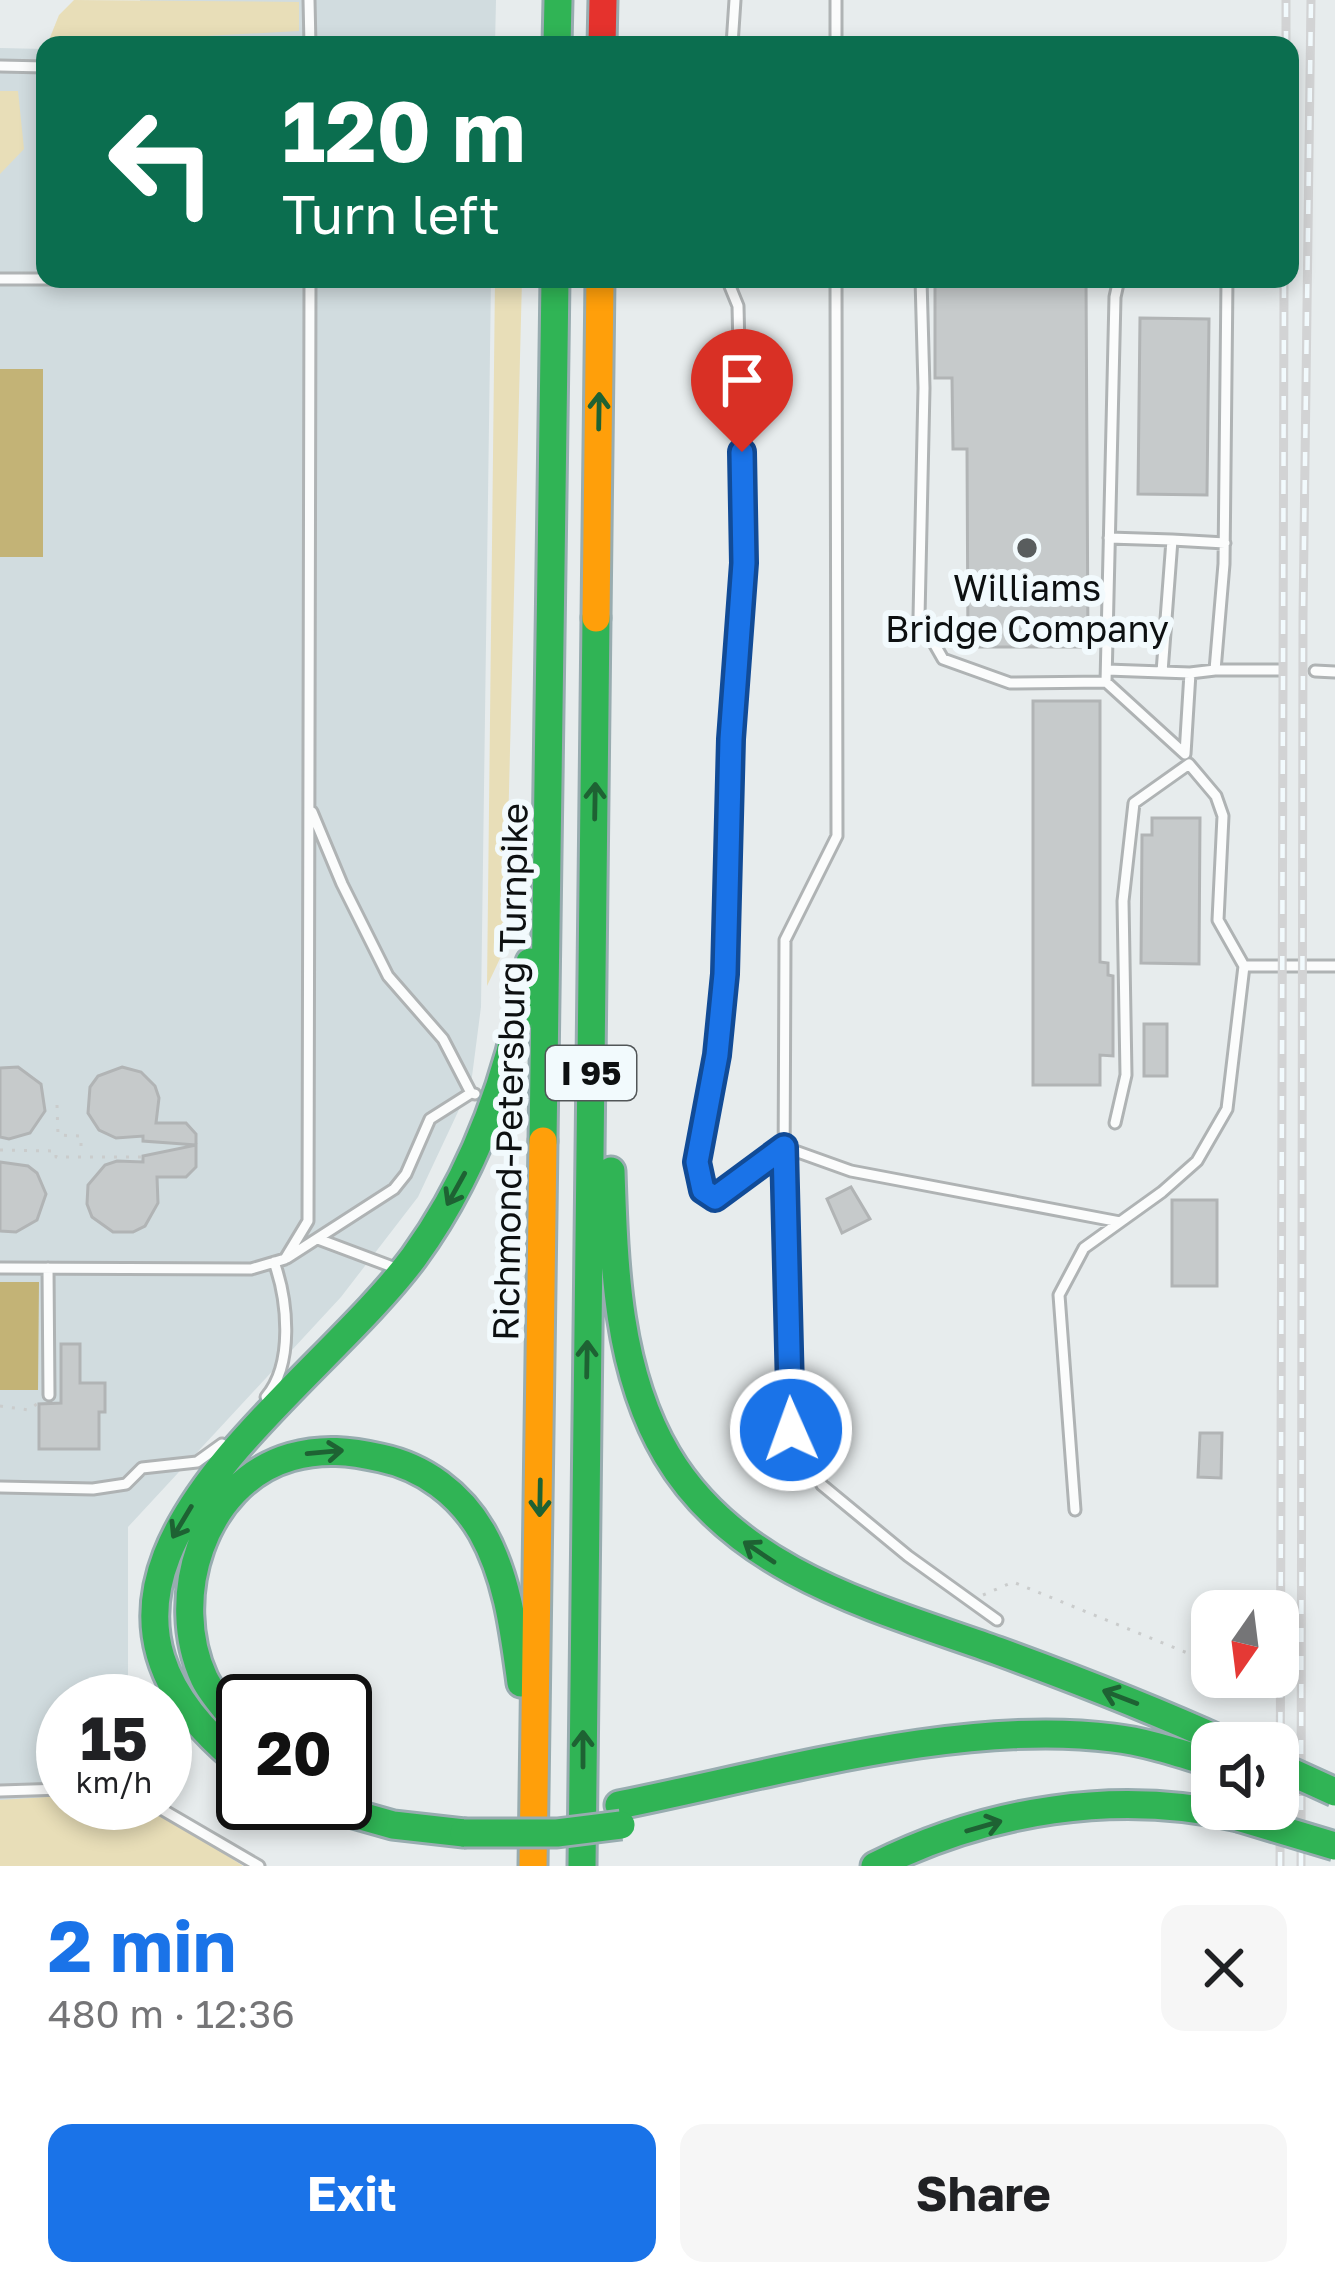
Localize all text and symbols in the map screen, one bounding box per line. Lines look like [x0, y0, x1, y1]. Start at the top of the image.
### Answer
text: 120 m [282, 80, 526, 180]
icon: left [84, 84, 240, 240]
text: Turn left [282, 181, 500, 246]
pin [691, 329, 793, 452]
icon: arrive [709, 347, 775, 413]
one-way arrow [588, 392, 610, 431]
marker: Williams Bridge Company [1014, 535, 1040, 561]
place label: Williams Bridge Company [885, 566, 1169, 650]
one-way arrow [584, 782, 607, 821]
street label: Richmond-Petersburg Turnpike [483, 803, 536, 1341]
road number: I 95 [546, 1046, 636, 1100]
one-way arrow [444, 1171, 467, 1206]
one-way arrow [575, 1340, 598, 1379]
position arrow [728, 1367, 854, 1493]
one-way arrow [304, 1440, 343, 1463]
one-way arrow [529, 1478, 551, 1517]
one-way arrow [170, 1504, 194, 1538]
one-way arrow [742, 1540, 776, 1565]
north arrow [1191, 1590, 1299, 1698]
map controls [1191, 1590, 1299, 1830]
speed limit sign: 20 [216, 1674, 372, 1830]
one-way arrow [1102, 1684, 1139, 1706]
text: 15 [80, 1701, 148, 1773]
button: sound [1191, 1722, 1299, 1830]
one-way arrow [572, 1730, 595, 1769]
text: km/h [76, 1764, 152, 1800]
one-way arrow [964, 1814, 1002, 1836]
text: 2 min [48, 1901, 236, 1988]
button: close [1161, 1905, 1287, 2031]
text: 480 m · 12:36 [48, 1990, 295, 2037]
button: Exit [48, 2124, 656, 2262]
button: Share [680, 2124, 1287, 2262]

